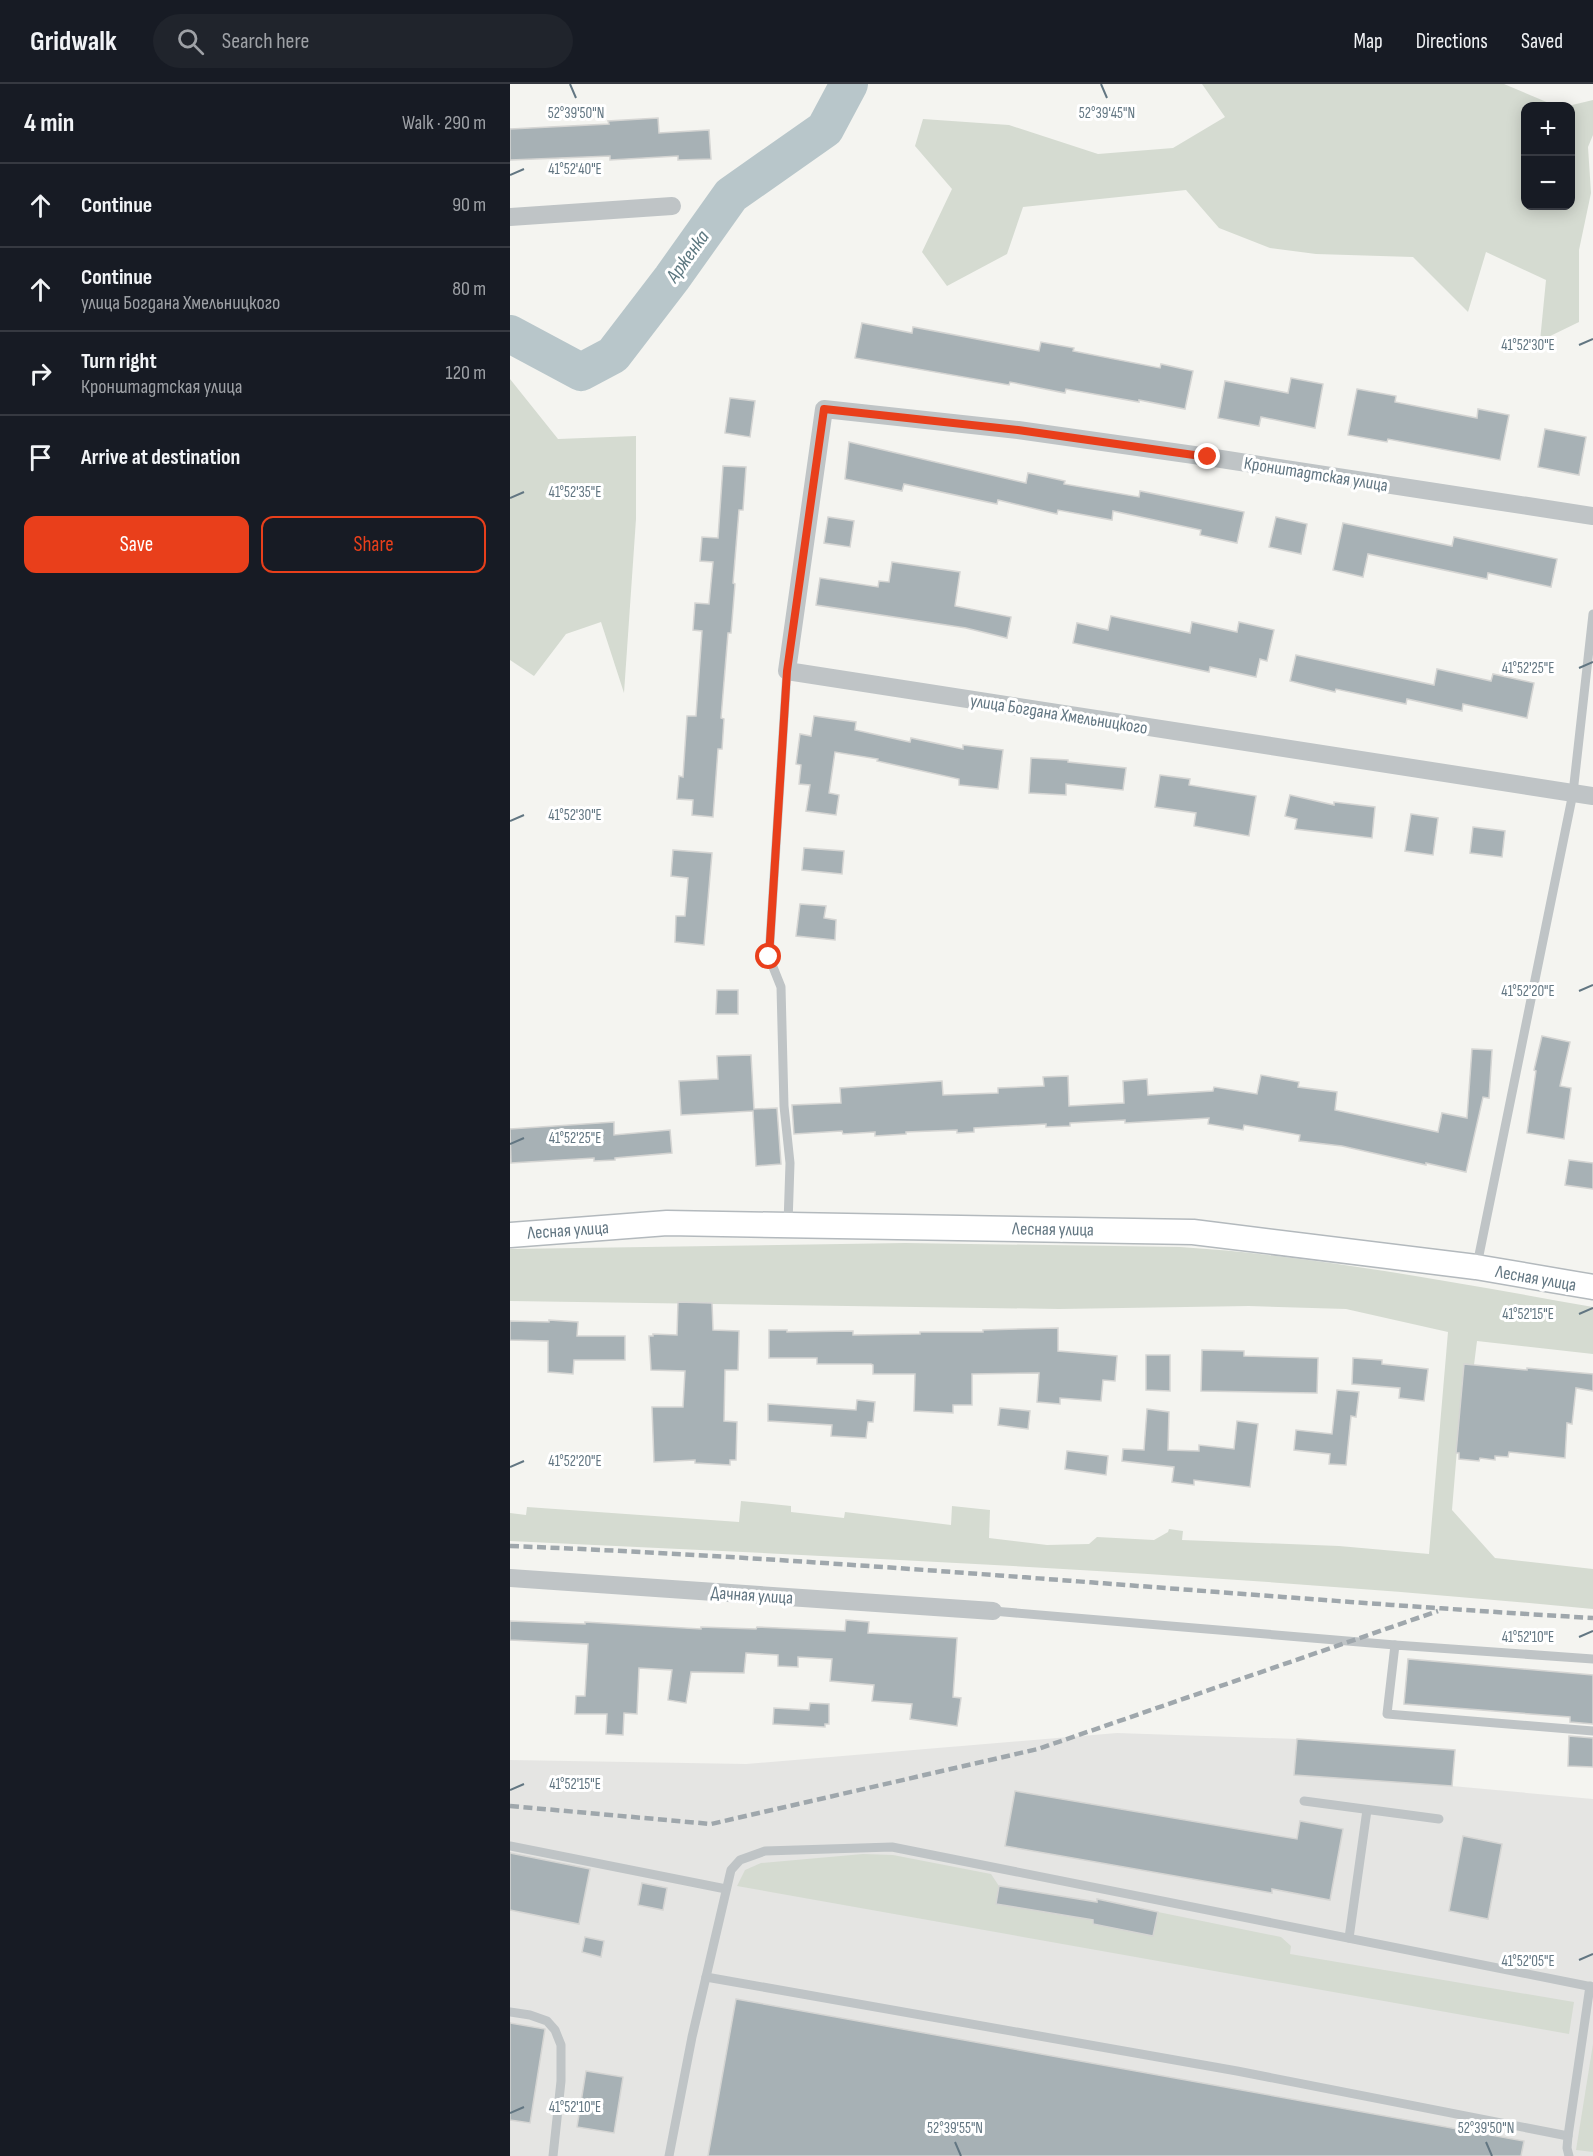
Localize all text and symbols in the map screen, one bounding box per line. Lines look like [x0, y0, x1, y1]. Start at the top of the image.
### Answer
search box [153, 14, 573, 68]
text: Gridwalk [30, 25, 117, 58]
icon: search [174, 25, 207, 58]
text: Search here [222, 28, 309, 55]
text: Map [1353, 29, 1383, 54]
text: Directions [1416, 29, 1488, 54]
text: Saved [1521, 29, 1563, 54]
map controls [1521, 102, 1575, 210]
button: + [1521, 102, 1575, 156]
text: 52°39'50"N [548, 104, 604, 123]
text: 52°39'45"N [1079, 104, 1135, 123]
text: 4 min [24, 108, 74, 139]
text: Walk · 290 m [402, 111, 486, 135]
button: − [1521, 156, 1575, 210]
text: 41°52'40"E [548, 160, 602, 179]
icon: ahead [24, 189, 57, 222]
text: Continue [81, 192, 152, 219]
text: 90 m [452, 193, 486, 217]
water label: Арженка [660, 226, 715, 288]
text: Continue [81, 264, 152, 291]
icon: ahead [24, 273, 57, 306]
text: 80 m [452, 277, 486, 301]
text: улица Богдана Хмельницкого [81, 291, 280, 315]
text: 41°52'30"E [1501, 336, 1555, 355]
text: Turn right [81, 348, 157, 375]
icon: right [24, 357, 57, 390]
text: 120 m [446, 361, 486, 385]
text: Кронштадтская улица [81, 375, 242, 399]
icon: arrive [24, 441, 57, 474]
route end [1194, 443, 1220, 469]
text: Arrive at destination [81, 444, 240, 471]
street label: Кронштадтская улица [1243, 453, 1389, 496]
text: 41°52'35"E [549, 483, 601, 502]
button: Save [24, 516, 249, 573]
button: Share [261, 516, 486, 573]
text: 41°52'25"E [1502, 659, 1554, 678]
street label: улица Богдана Хмельницкого [969, 690, 1149, 739]
text: 41°52'30"E [548, 806, 602, 825]
route start [755, 943, 781, 969]
text: 41°52'20"E [1501, 982, 1555, 1001]
text: 41°52'25"E [549, 1129, 601, 1148]
street label: Лесная улица [526, 1217, 610, 1244]
street label: Лесная улица [1011, 1218, 1094, 1241]
street label: Лесная улица [1493, 1261, 1578, 1296]
text: 41°52'15"E [1502, 1305, 1554, 1324]
text: 41°52'20"E [548, 1452, 602, 1471]
street label: Дачная улица [710, 1582, 794, 1609]
text: 41°52'10"E [1502, 1628, 1554, 1647]
text: 41°52'15"E [549, 1775, 601, 1794]
text: 41°52'05"E [1501, 1952, 1555, 1971]
text: 41°52'10"E [549, 2098, 601, 2117]
text: 52°39'55"N [927, 2119, 983, 2138]
text: 52°39'50"N [1458, 2119, 1514, 2138]

